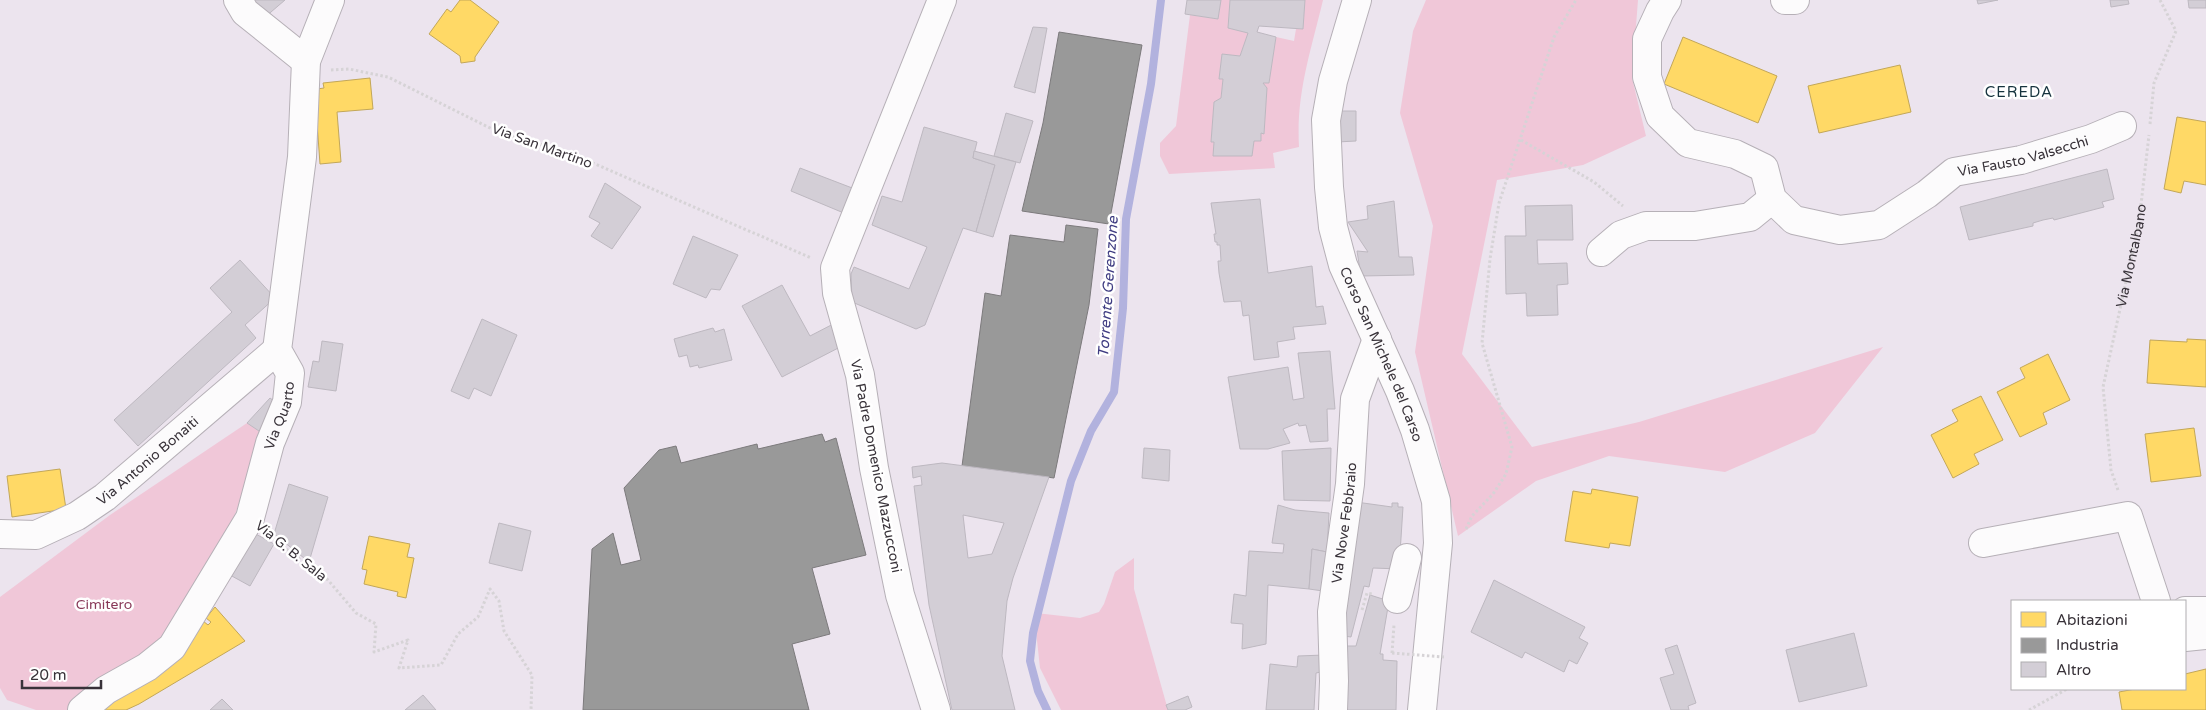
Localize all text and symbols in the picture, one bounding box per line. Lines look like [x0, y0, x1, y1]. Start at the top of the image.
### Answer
district label: CEREDA [1985, 83, 2053, 101]
street label: Via San Martino [489, 120, 595, 172]
street label: Via Fausto Valsecchi [1956, 132, 2090, 180]
street label: Via Montalbano [2112, 203, 2150, 309]
water label: Torrente Gerenzone [1094, 214, 1122, 358]
street label: Corso San Michele del Carso [1336, 264, 1426, 444]
street label: Via Padre Domenico Mazzucconi [847, 358, 905, 574]
street label: Via Quarto [260, 381, 298, 451]
street label: Via Antonio Bonaiti [93, 413, 202, 509]
street label: Via Nove Febbraio [1328, 462, 1360, 584]
street label: Via G. B. Sala [252, 517, 330, 585]
park label: Cimitero [76, 596, 132, 613]
legend [2011, 600, 2186, 690]
text: Abitazioni [2056, 611, 2128, 629]
text: Industria [2056, 636, 2119, 654]
scale bar [22, 658, 101, 690]
text: Altro [2056, 661, 2091, 679]
text: 20 m [30, 666, 67, 684]

